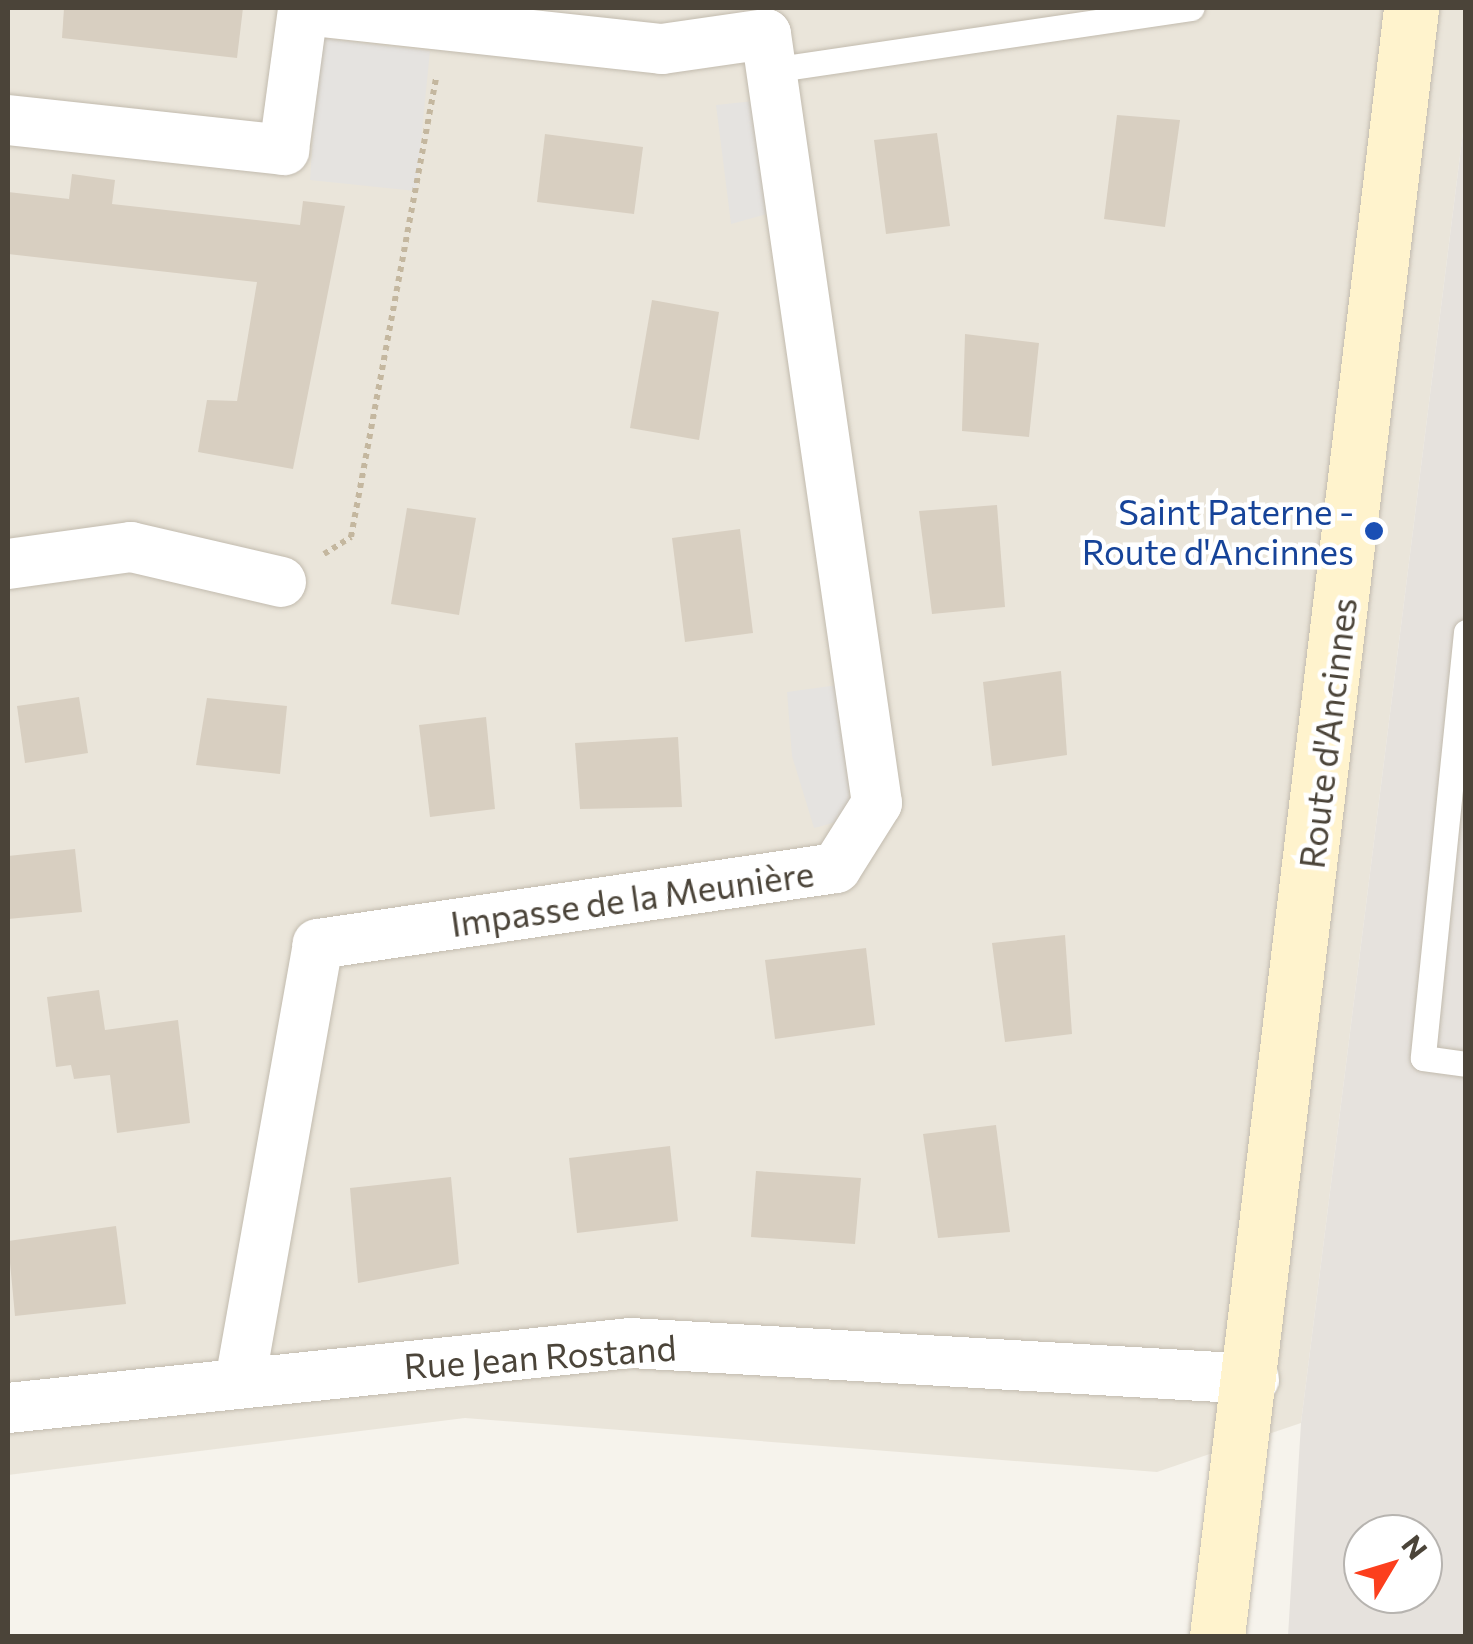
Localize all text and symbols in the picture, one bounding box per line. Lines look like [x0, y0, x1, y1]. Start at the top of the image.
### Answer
place label: Saint Paterne - Route d'Ancinnes [1082, 490, 1354, 572]
marker: Saint Paterne - Route d'Ancinnes [1363, 520, 1385, 542]
street label: Route d'Ancinnes [1290, 595, 1364, 871]
street label: Impasse de la Meunière [448, 852, 816, 944]
street label: Rue Jean Rostand [402, 1326, 678, 1386]
north arrow [1343, 1514, 1443, 1614]
text: N [1395, 1528, 1435, 1566]

